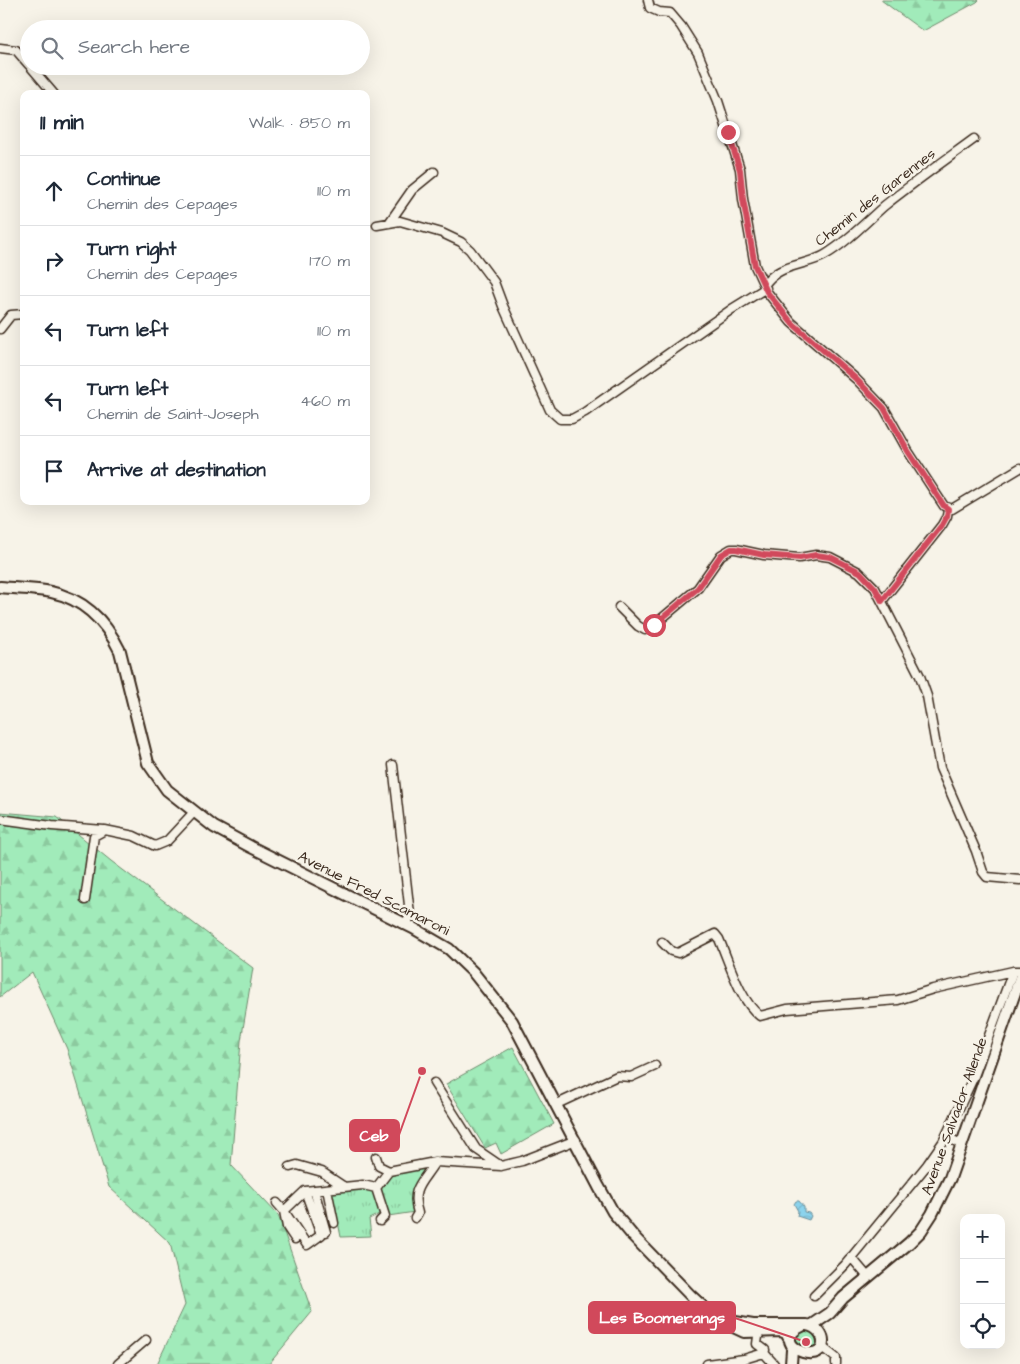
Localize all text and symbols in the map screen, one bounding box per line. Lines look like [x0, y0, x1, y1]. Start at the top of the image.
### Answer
search box [20, 20, 370, 75]
icon: search [38, 34, 66, 62]
text: Search here [78, 34, 190, 61]
text: 11 min [40, 108, 84, 137]
text: Walk · 850 m [249, 112, 350, 134]
route end [717, 121, 740, 144]
street label: Chemin des Garennes [811, 143, 940, 251]
text: Continue [87, 166, 161, 193]
icon: ahead [40, 177, 68, 205]
text: 110 m [317, 180, 350, 202]
text: Chemin des Cepages [87, 193, 237, 215]
text: Turn right [87, 236, 176, 263]
icon: right [40, 247, 68, 275]
text: 170 m [309, 250, 350, 272]
text: Chemin des Cepages [87, 263, 237, 285]
icon: left [40, 317, 68, 345]
text: Turn left [87, 317, 168, 344]
text: 110 m [317, 320, 350, 342]
text: Turn left [87, 376, 168, 403]
icon: left [40, 387, 68, 415]
text: 460 m [300, 390, 350, 412]
text: Chemin de Saint-Joseph [87, 403, 259, 425]
icon: arrive [40, 457, 68, 485]
text: Arrive at destination [87, 457, 266, 484]
route start [643, 614, 666, 637]
street label: Avenue Fred Scamaroni [294, 846, 454, 941]
street label: Avenue Salvador Allende [916, 1035, 993, 1198]
callout: Ceb [350, 1120, 399, 1151]
text: Ceb [360, 1125, 389, 1147]
map controls [960, 1214, 1005, 1349]
button: + [960, 1214, 1005, 1259]
button: − [960, 1259, 1005, 1304]
callout: Les Boomerangs [589, 1302, 735, 1333]
button: locate [960, 1304, 1005, 1349]
text: Les Boomerangs [599, 1307, 725, 1331]

